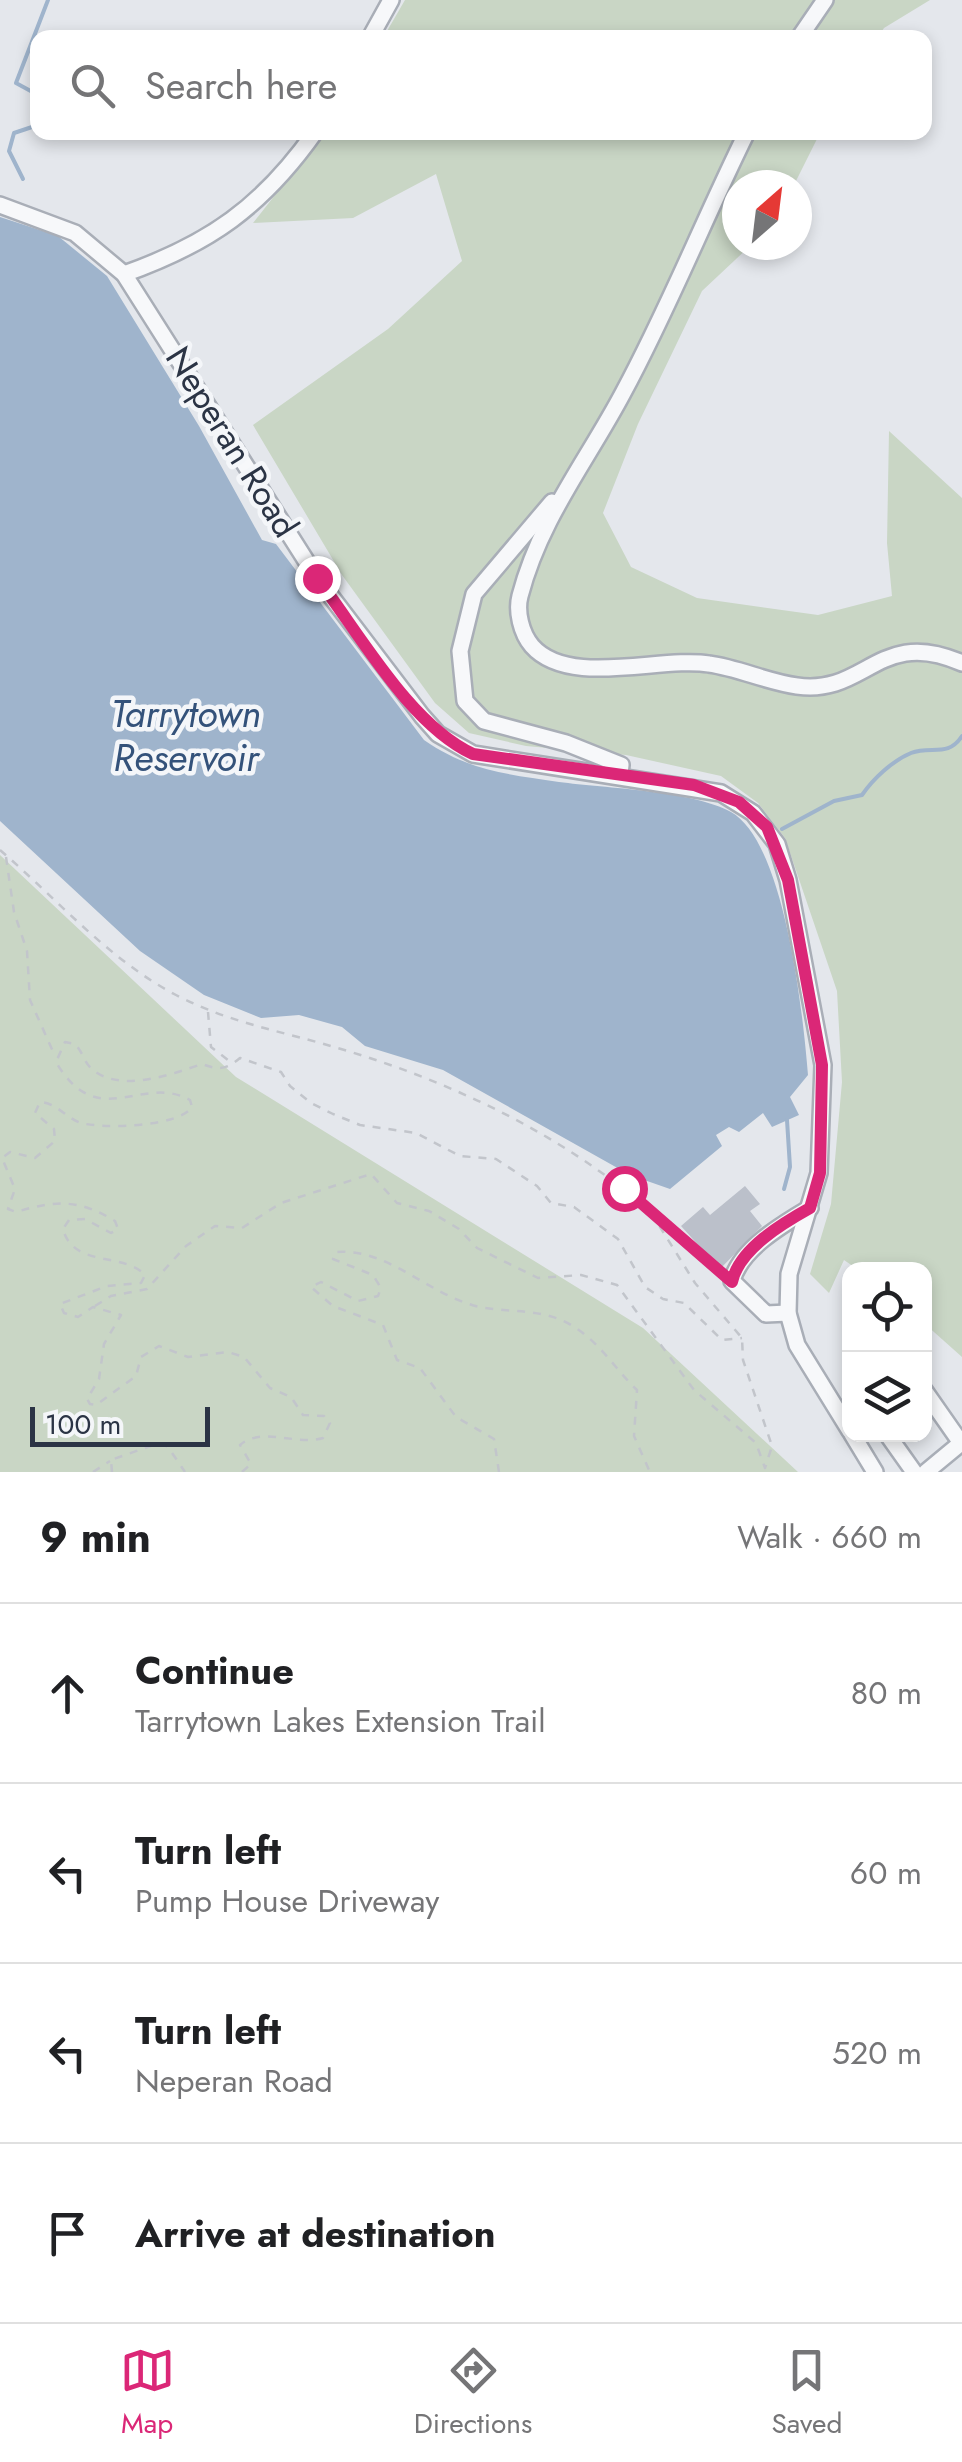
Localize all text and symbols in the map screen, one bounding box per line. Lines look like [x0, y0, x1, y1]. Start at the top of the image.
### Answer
search box [30, 30, 932, 140]
icon: search [65, 58, 120, 113]
text: Search here [145, 58, 337, 113]
north arrow [722, 170, 812, 260]
street label: Neperan Road [153, 337, 311, 547]
route end [295, 556, 341, 602]
water label: Tarrytown Reservoir [111, 686, 261, 785]
route start [602, 1166, 648, 1212]
map controls [842, 1262, 932, 1442]
button: locate [842, 1262, 932, 1352]
button: layers [842, 1352, 932, 1442]
scale bar [30, 1402, 210, 1446]
text: 100 m [45, 1404, 121, 1445]
text: 9 min [40, 1507, 151, 1568]
text: Walk · 660 m [737, 1514, 922, 1560]
text: Continue [135, 1643, 294, 1698]
icon: ahead [40, 1666, 95, 1721]
text: 80 m [851, 1670, 922, 1716]
text: Tarrytown Lakes Extension Trail [135, 1698, 546, 1744]
text: Turn left [135, 1823, 281, 1878]
icon: left [40, 1846, 95, 1901]
text: 60 m [850, 1850, 922, 1896]
text: Pump House Driveway [135, 1878, 439, 1924]
text: Turn left [135, 2003, 281, 2058]
icon: left [40, 2026, 95, 2081]
text: 520 m [832, 2030, 922, 2076]
text: Neperan Road [135, 2058, 333, 2104]
icon: arrive [40, 2206, 95, 2261]
text: Arrive at destination [135, 2206, 496, 2261]
tab: Map [120, 2343, 175, 2444]
tab: Directions [414, 2343, 532, 2444]
tab: Saved [771, 2343, 842, 2444]

